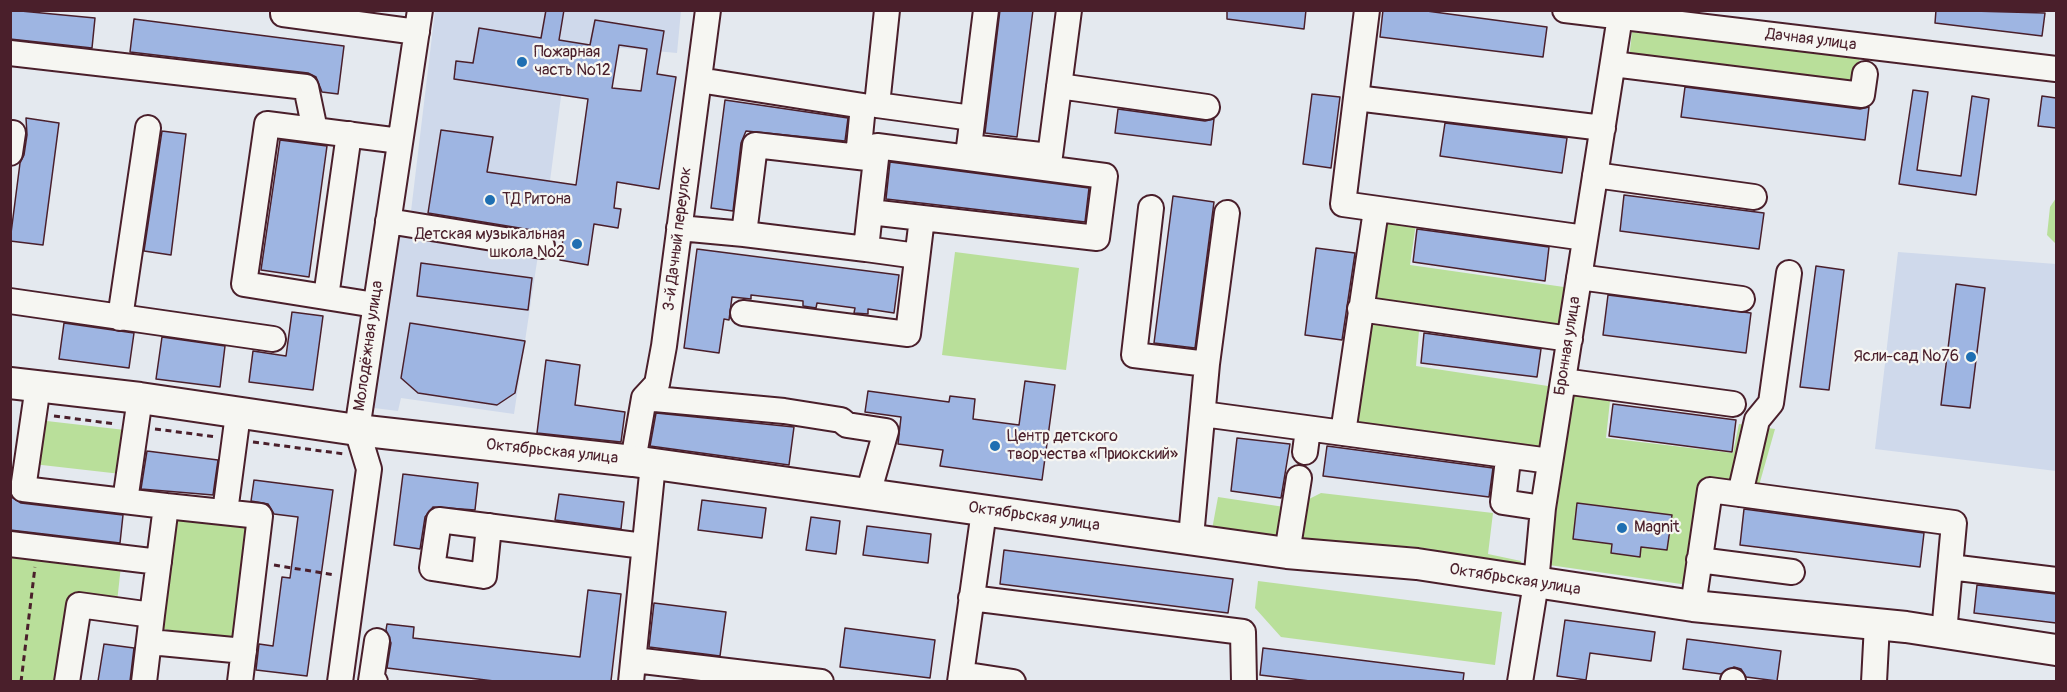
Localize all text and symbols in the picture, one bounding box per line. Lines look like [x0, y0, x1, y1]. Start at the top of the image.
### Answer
street label: Дачная улица [1764, 25, 1858, 55]
place label: Пожарная часть №12 [534, 43, 611, 81]
marker: Пожарная часть №12 [515, 55, 529, 69]
street label: 3-й Дачный переулок [660, 166, 696, 312]
place label: ТД Ритона [502, 190, 571, 210]
marker: ТД Ритона [483, 193, 497, 207]
place label: Детская музыкальная школа №2 [415, 225, 565, 263]
marker: Детская музыкальная школа №2 [570, 237, 584, 251]
street label: Молодёжная улица [350, 279, 388, 413]
street label: Бронная улица [1551, 295, 1585, 397]
place label: Ясли-сад №76 [1853, 347, 1959, 367]
marker: Ясли-сад №76 [1964, 350, 1978, 364]
place label: Центр детского творчества «Приокский» [1007, 427, 1178, 465]
street label: Октябрьская улица [485, 436, 619, 468]
marker: Центр детского творчества «Приокский» [988, 439, 1002, 453]
street label: Октябрьская улица [967, 498, 1101, 536]
place label: Magnit [1634, 518, 1679, 538]
marker: Magnit [1615, 521, 1629, 535]
street label: Октябрьская улица [1448, 560, 1582, 600]

